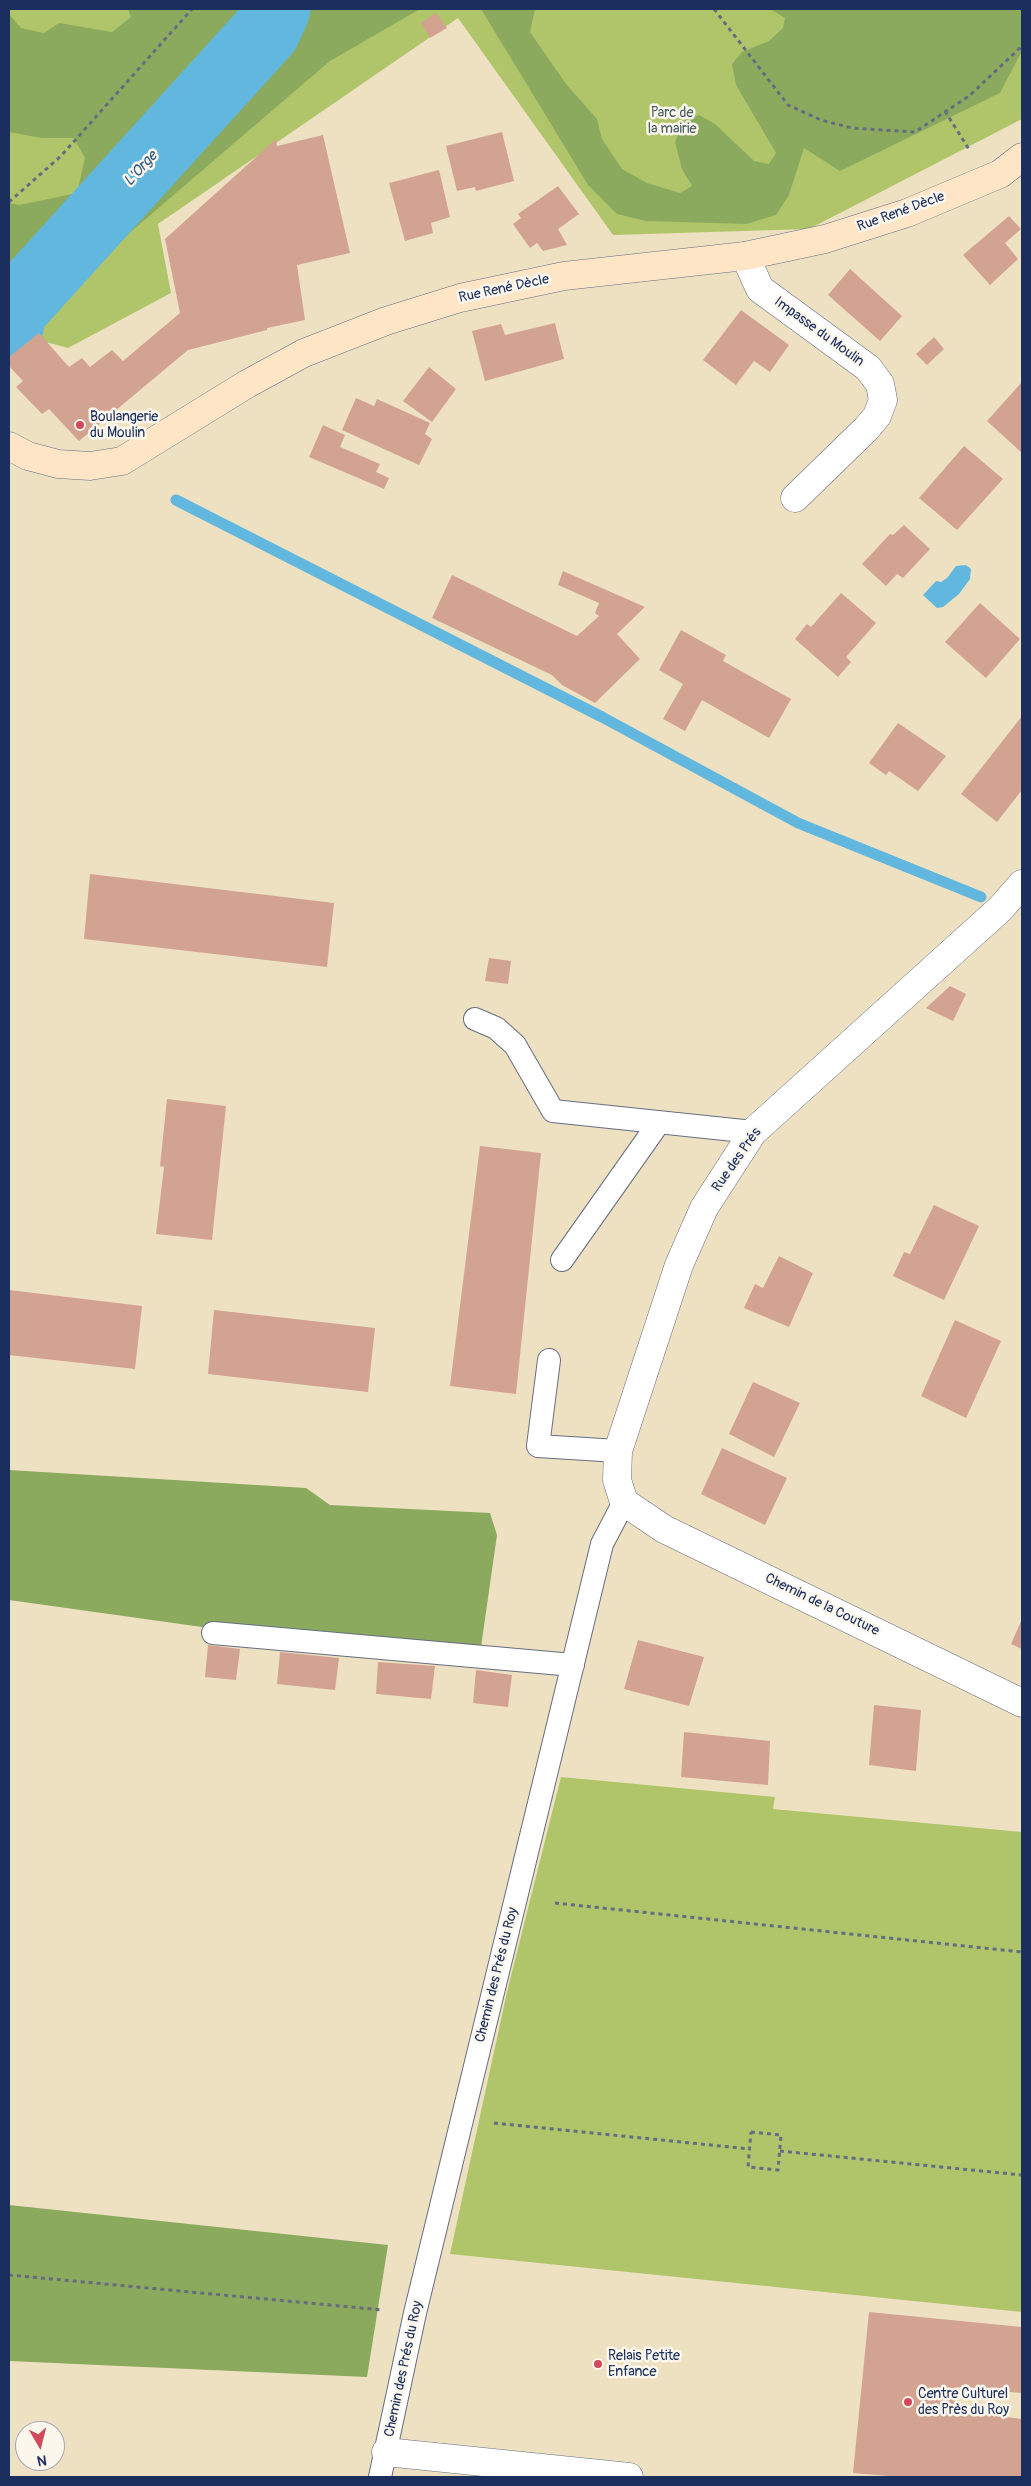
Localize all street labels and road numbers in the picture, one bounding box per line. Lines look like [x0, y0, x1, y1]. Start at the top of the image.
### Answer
street label: Rue René Dècle [855, 188, 947, 236]
street label: Rue René Dècle [457, 271, 551, 307]
street label: Impasse du Moulin [771, 294, 867, 370]
street label: Rue des Prés [709, 1125, 765, 1195]
street label: Chemin de la Couture [762, 1570, 882, 1640]
street label: Chemin des Prés du Roy [472, 1906, 522, 2044]
street label: Chemin des Prés du Roy [381, 2299, 427, 2439]

